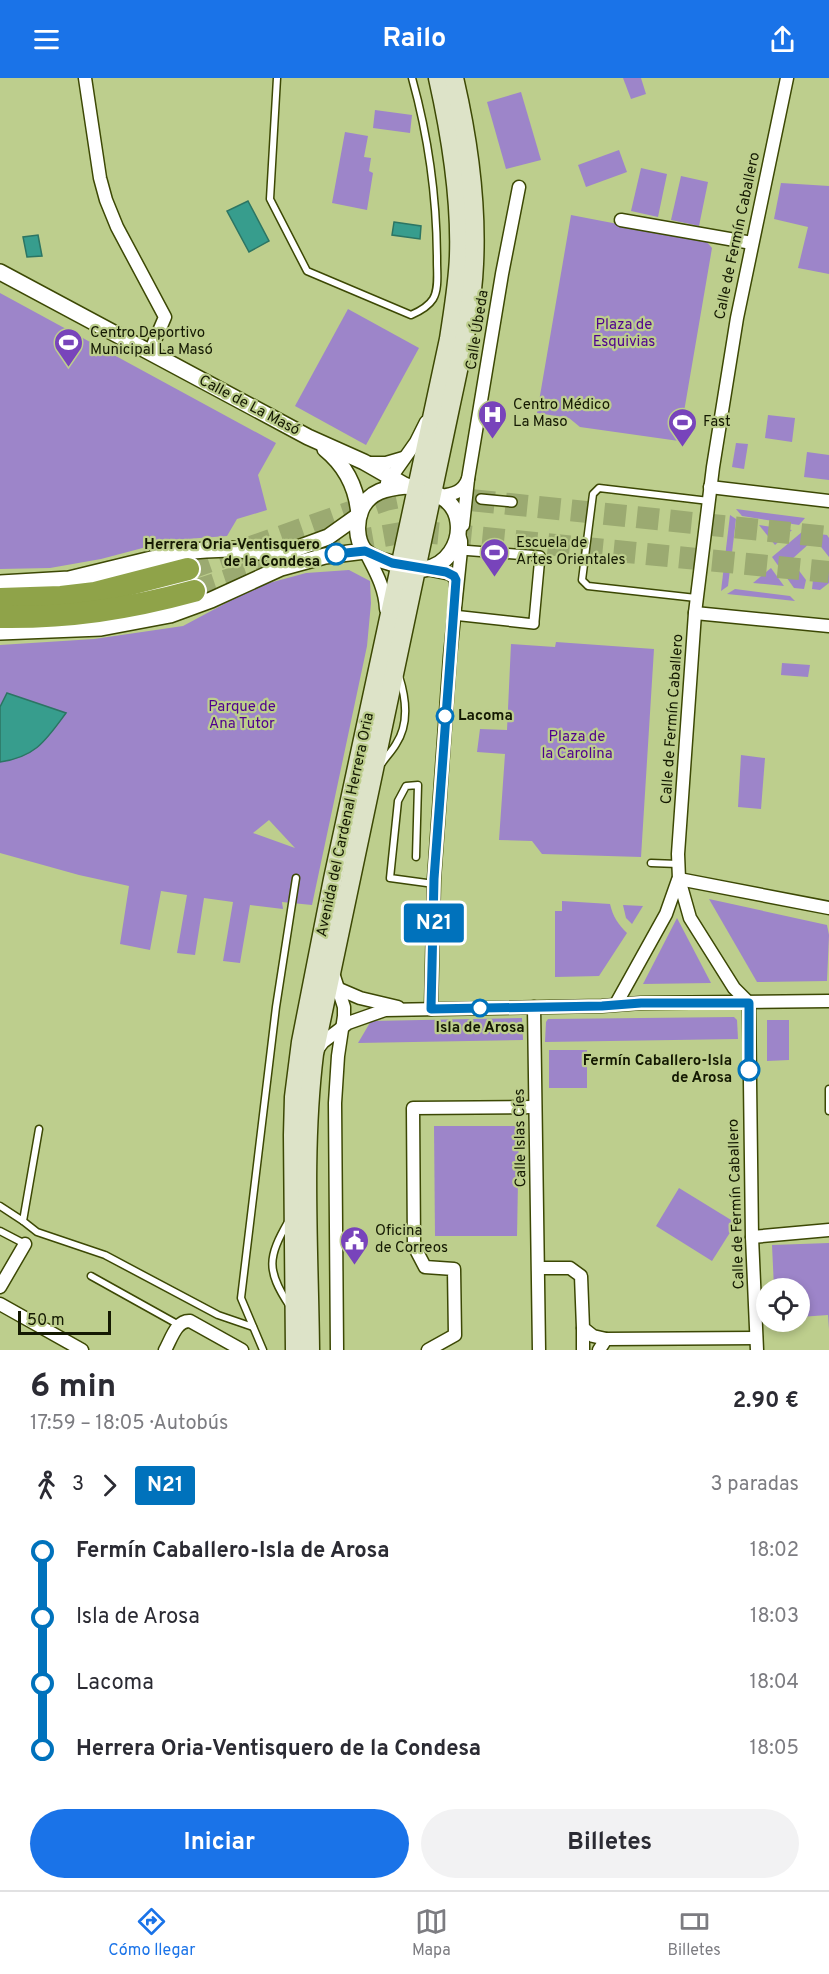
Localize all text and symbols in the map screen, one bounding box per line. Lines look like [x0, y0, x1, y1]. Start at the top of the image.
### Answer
text: Railo [383, 22, 446, 56]
icon: menu [30, 23, 63, 56]
icon: share [766, 23, 799, 56]
street label: Calle de Fermín Caballero [711, 150, 765, 322]
street label: Calle Úbeda [460, 288, 494, 371]
park label: Plaza de Esquivias [593, 316, 655, 352]
place label: Centro Deportivo Municipal La Masó [90, 324, 213, 360]
sports icon: Centro Deportivo Municipal La Masó [53, 326, 85, 368]
street label: Calle de La Masó [195, 371, 303, 441]
place label: Centro Médico La Maso [513, 396, 610, 432]
hospital icon: Centro Médico La Maso [476, 398, 508, 440]
sports icon: Fast [666, 406, 698, 448]
place label: Fast [703, 413, 731, 432]
place label: Escuela de Artes Orientales [516, 534, 626, 570]
place label: Herrera Oria-Ventisquero de la Condesa [144, 536, 320, 572]
sports icon: Escuela de Artes Orientales [479, 536, 511, 578]
marker: Herrera Oria-Ventisquero de la Condesa [325, 543, 347, 565]
street label: Calle de Fermín Caballero [658, 633, 688, 805]
park label: Parque de Ana Tutor [208, 698, 276, 734]
marker: Lacoma [436, 707, 454, 725]
place label: Lacoma [458, 707, 513, 726]
street label: Avenida del Cardenal Herrera Oria [313, 711, 379, 939]
park label: Plaza de la Carolina [541, 728, 613, 764]
line badge: N21 [400, 904, 468, 942]
text: N21 [416, 910, 452, 937]
marker: Isla de Arosa [471, 999, 489, 1017]
place label: Isla de Arosa [435, 1019, 525, 1038]
place label: Fermín Caballero-Isla de Arosa [583, 1052, 732, 1088]
marker: Fermín Caballero-Isla de Arosa [738, 1059, 760, 1081]
street label: Calle Islas Cíes [511, 1088, 531, 1188]
street label: Calle de Fermín Caballero [725, 1118, 749, 1290]
place label: Oficina de Correos [375, 1222, 448, 1258]
public building icon: Oficina de Correos [338, 1224, 370, 1266]
map controls [756, 1278, 810, 1332]
button: locate [756, 1278, 810, 1332]
scale bar [18, 1308, 111, 1336]
text: 50 m [27, 1311, 65, 1331]
text: 6 min [30, 1367, 116, 1409]
text: 2.90 € [733, 1388, 799, 1415]
text: 17:59 – 18:05 · Autobús [30, 1411, 228, 1437]
icon: walk [30, 1469, 63, 1502]
icon: forward [93, 1469, 126, 1502]
text: 3 [72, 1472, 84, 1498]
text: N21 [147, 1472, 183, 1499]
text: 3 paradas [711, 1472, 799, 1498]
text: Fermín Caballero-Isla de Arosa [76, 1538, 390, 1565]
text: 18:02 [750, 1538, 799, 1564]
text: Isla de Arosa [76, 1604, 200, 1631]
text: 18:03 [750, 1604, 799, 1630]
text: Lacoma [76, 1670, 154, 1697]
text: 18:04 [750, 1670, 799, 1696]
text: Herrera Oria-Ventisquero de la Condesa [76, 1736, 481, 1763]
text: 18:05 [750, 1736, 799, 1762]
button: Iniciar [30, 1809, 409, 1878]
button: Billetes [421, 1809, 799, 1878]
tab: Cómo llegar [108, 1905, 195, 1961]
tab: Mapa [412, 1905, 451, 1961]
tab: Billetes [667, 1905, 721, 1961]

